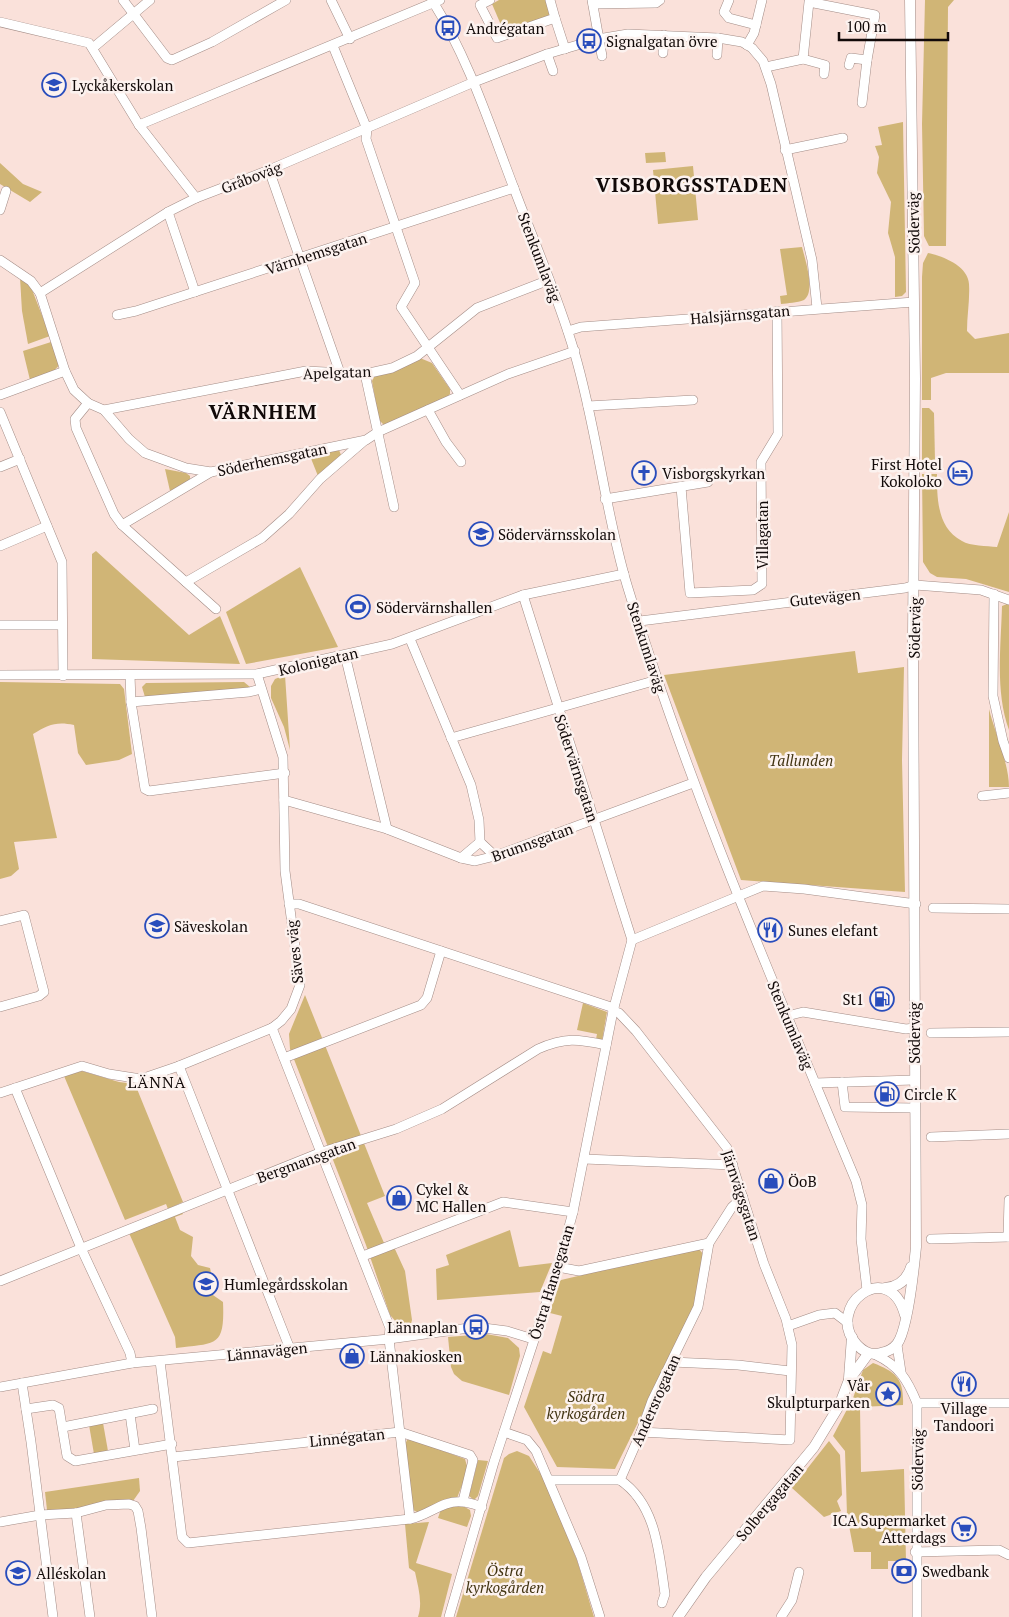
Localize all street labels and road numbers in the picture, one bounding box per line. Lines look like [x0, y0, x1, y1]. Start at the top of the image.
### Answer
street label: Gråboväg [218, 156, 285, 198]
street label: Söderväg [902, 191, 924, 254]
street label: Stenkumlaväg [514, 209, 567, 306]
street label: Värnhemsgatan [263, 227, 369, 279]
street label: Halsjärnsgatan [689, 300, 791, 328]
street label: Apelgatan [303, 361, 372, 383]
street label: Söderhemsgatan [215, 438, 329, 480]
street label: Villagatan [752, 500, 772, 569]
street label: Gutevägen [789, 583, 862, 611]
street label: Söderväg [903, 596, 925, 659]
street label: Stenkumlaväg [623, 599, 671, 696]
street label: Kolonigatan [276, 642, 360, 680]
street label: Södervärnsgatan [550, 712, 604, 824]
street label: Brunnsgatan [488, 818, 576, 866]
street label: Säves väg [281, 918, 307, 985]
street label: Stenkumlaväg [763, 978, 819, 1073]
street label: Söderväg [904, 1001, 924, 1064]
street label: Bergmansgatan [254, 1133, 358, 1187]
street label: Järnvägsgatan [718, 1147, 766, 1243]
street label: Östra Hansegatan [524, 1222, 578, 1342]
street label: Lännavägen [226, 1337, 308, 1365]
street label: Andersrogatan [626, 1351, 684, 1449]
street label: Linnégatan [308, 1423, 386, 1451]
street label: Söderväg [906, 1428, 928, 1491]
street label: Solbergagatan [731, 1459, 807, 1545]

